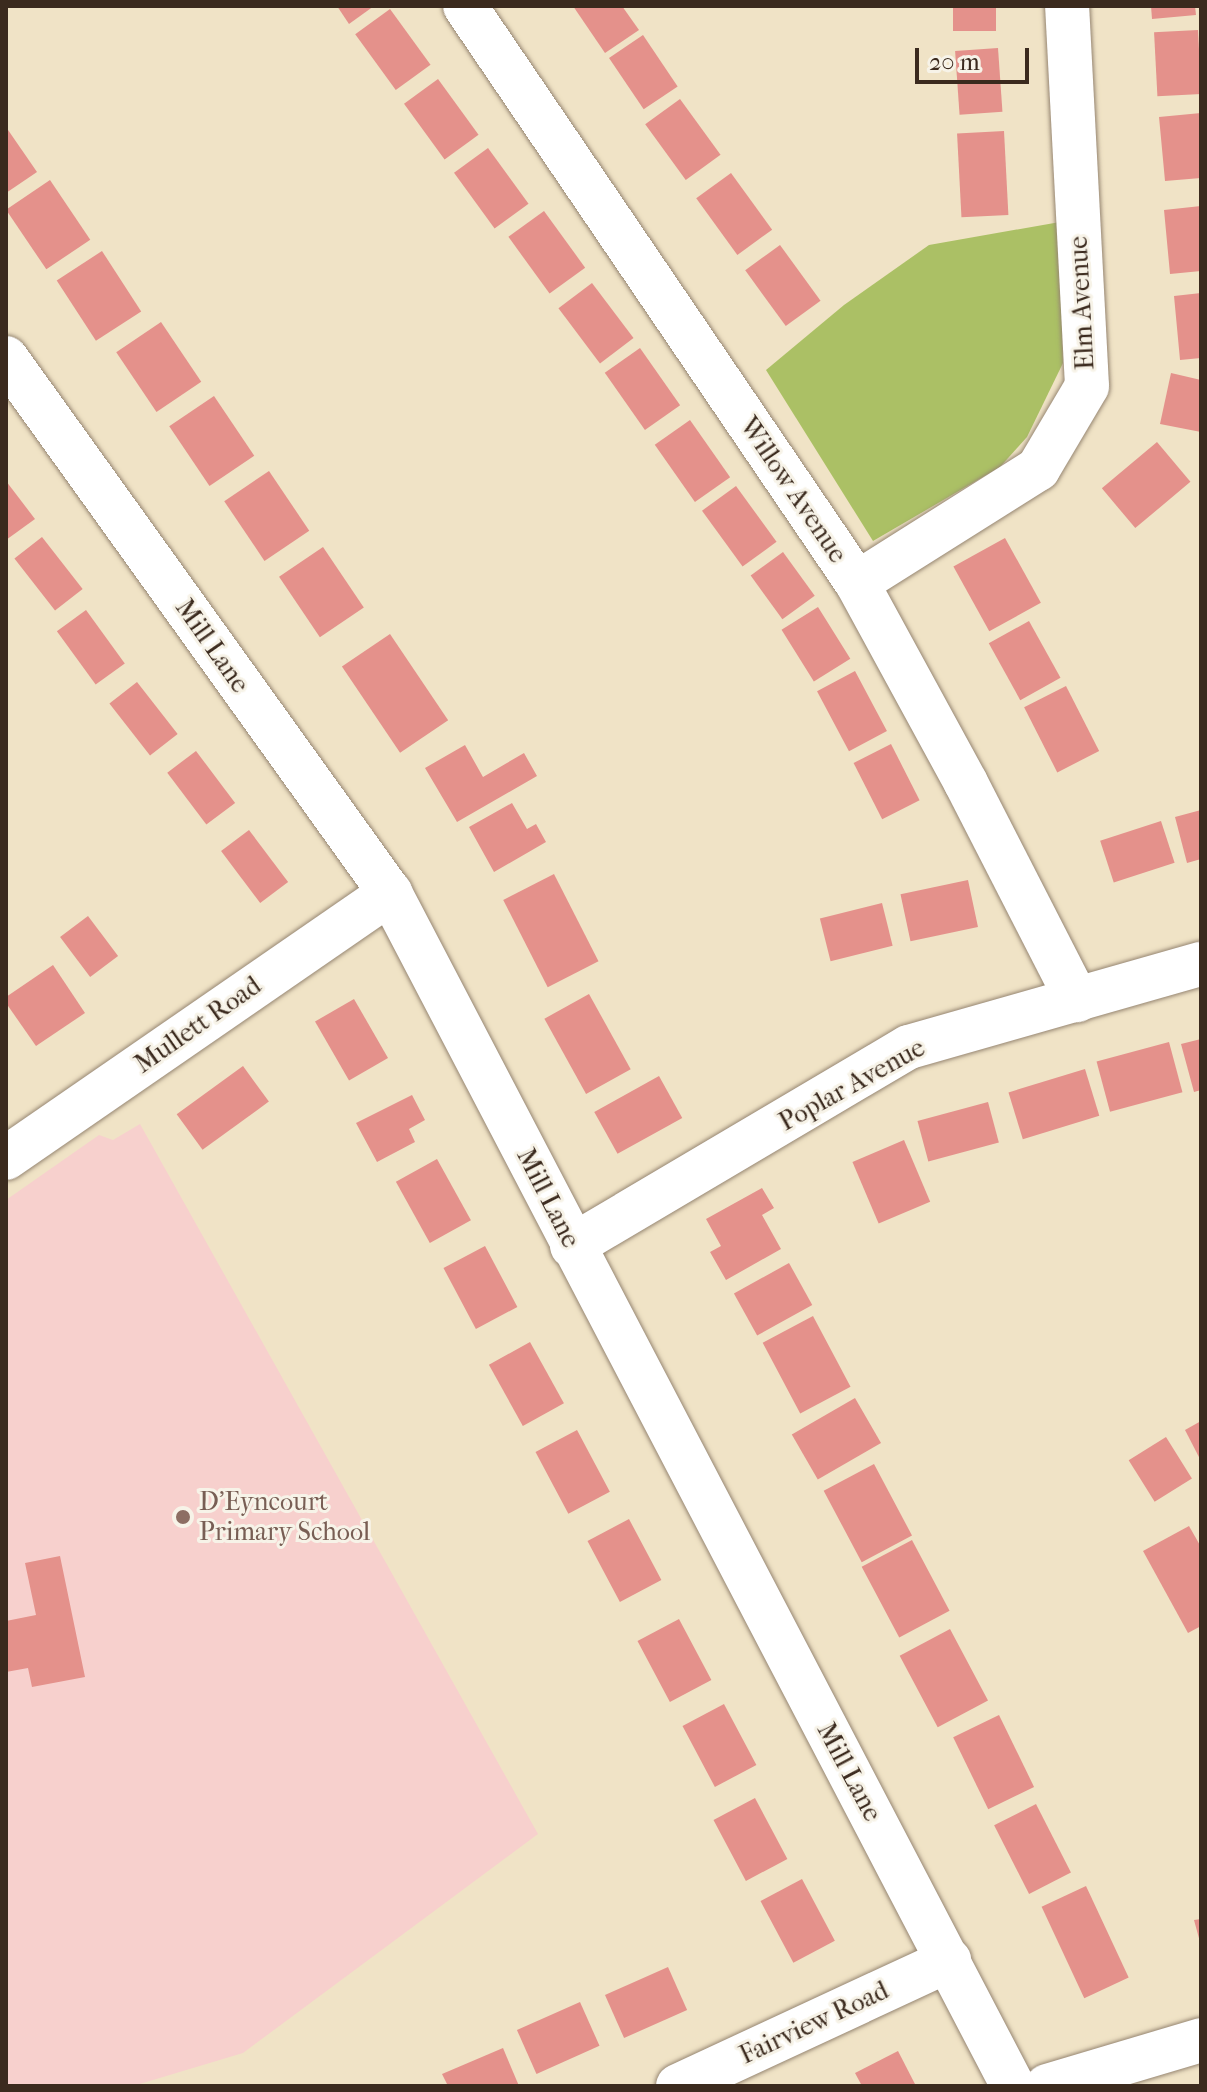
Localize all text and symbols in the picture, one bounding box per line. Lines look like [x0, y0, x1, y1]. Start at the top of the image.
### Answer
scale bar [919, 32, 1033, 82]
text: 20 m [929, 48, 980, 76]
street label: Elm Avenue [1063, 235, 1101, 371]
street label: Willow Avenue [733, 411, 853, 569]
street label: Mill Lane [169, 593, 255, 699]
street label: Mullett Road [129, 970, 267, 1080]
street label: Poplar Avenue [774, 1032, 930, 1138]
street label: Mill Lane [510, 1143, 586, 1253]
place label: D'Eyncourt Primary School [199, 1486, 370, 1548]
marker: D'Eyncourt Primary School [174, 1508, 192, 1526]
street label: Mill Lane [810, 1717, 888, 1827]
street label: Fairview Road [735, 1975, 893, 2071]

